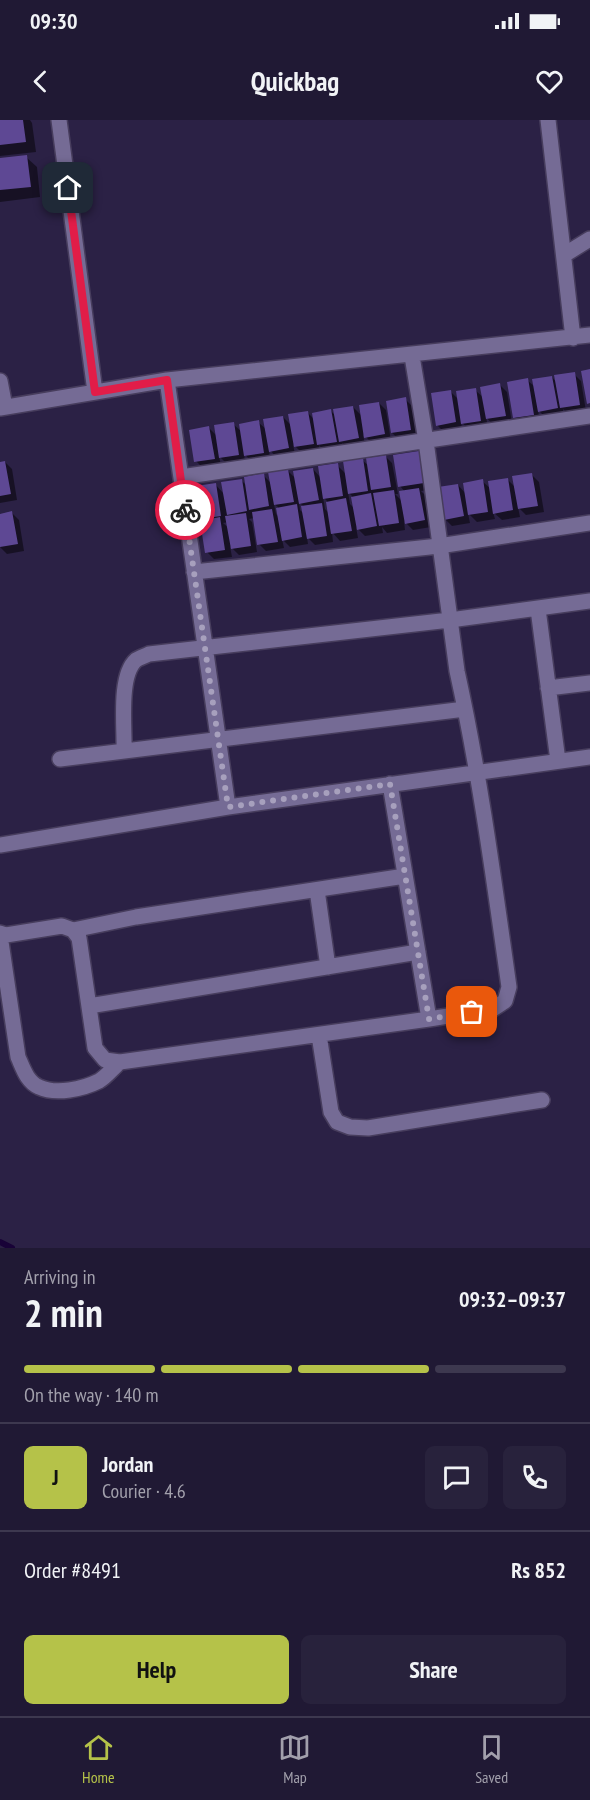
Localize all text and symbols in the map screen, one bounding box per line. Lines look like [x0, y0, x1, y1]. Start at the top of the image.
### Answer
text: 09:30 [30, 7, 78, 35]
text: Quickbag [251, 64, 339, 98]
icon: back [24, 65, 57, 98]
icon: heart [533, 65, 566, 98]
pin [42, 162, 93, 213]
icon: home [51, 171, 84, 204]
courier [155, 480, 215, 540]
icon: bike [169, 494, 202, 527]
pin [446, 986, 497, 1037]
icon: bag [455, 995, 488, 1028]
text: Arriving in [24, 1264, 96, 1290]
text: 09:32–09:37 [459, 1285, 566, 1313]
text: 2 min [24, 1287, 103, 1338]
text: On the way · 140 m [24, 1382, 159, 1408]
button: chat [425, 1446, 488, 1509]
button: phone [503, 1446, 566, 1509]
text: Jordan [102, 1450, 153, 1478]
text: J [52, 1463, 59, 1491]
text: Courier · 4.6 [102, 1478, 186, 1504]
text: Order #8491 [24, 1556, 121, 1584]
text: Rs 852 [511, 1556, 566, 1584]
button: Help [24, 1635, 289, 1704]
button: Share [301, 1635, 566, 1704]
tab: Home [82, 1731, 115, 1787]
tab: Map [278, 1731, 311, 1787]
tab: Saved [475, 1731, 508, 1787]

